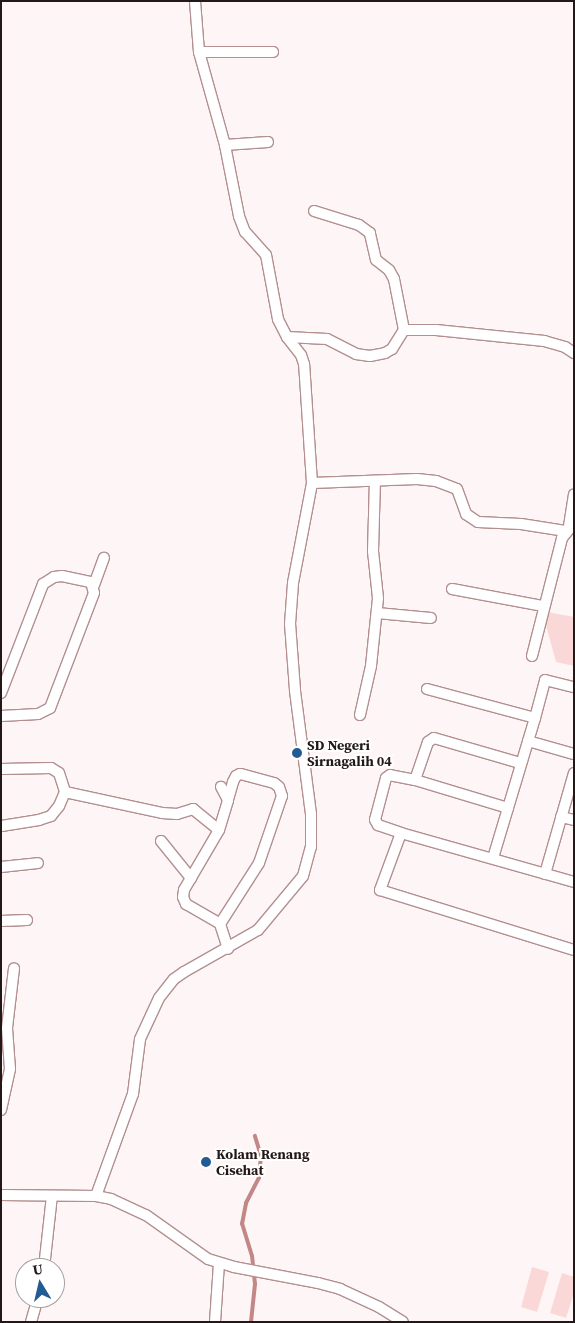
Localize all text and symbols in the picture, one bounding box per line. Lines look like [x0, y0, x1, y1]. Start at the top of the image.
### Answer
place label: SD Negeri Sirnagalih 04 [307, 737, 392, 770]
marker: SD Negeri Sirnagalih 04 [291, 747, 303, 759]
place label: Kolam Renang Cisehat [216, 1146, 310, 1178]
marker: Kolam Renang Cisehat [200, 1156, 212, 1168]
north arrow [15, 1258, 65, 1308]
text: U [31, 1258, 44, 1280]

